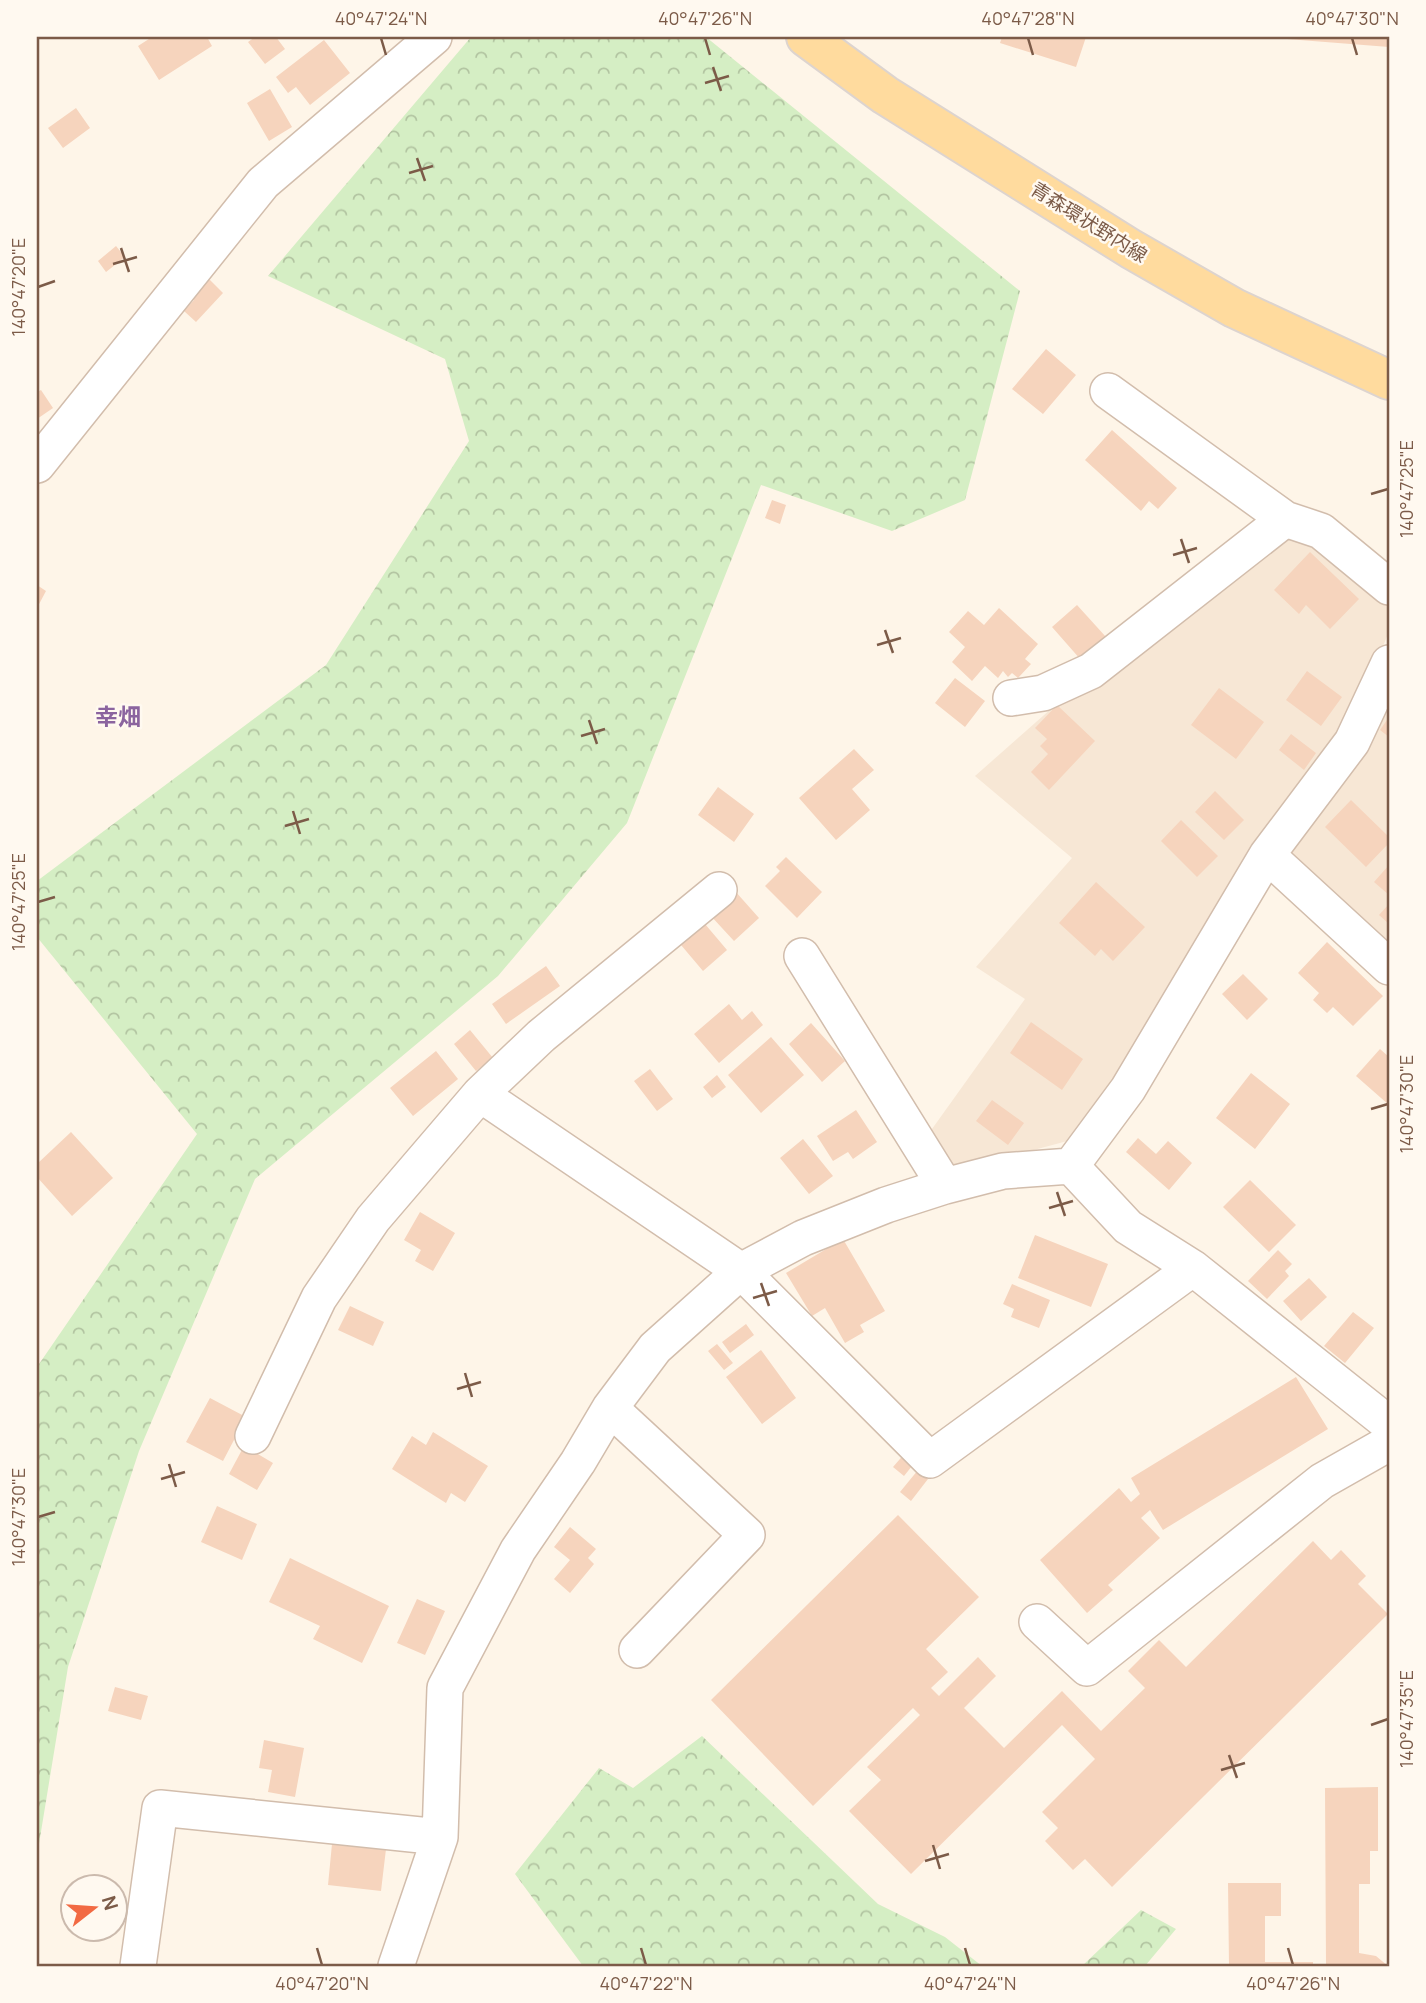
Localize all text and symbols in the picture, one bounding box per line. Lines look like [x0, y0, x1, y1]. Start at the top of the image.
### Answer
text: 40°47'24"N [335, 6, 427, 30]
text: 40°47'26"N [658, 6, 752, 30]
text: 40°47'28"N [981, 6, 1075, 30]
text: 40°47'30"N [1305, 6, 1399, 30]
street label: 青森環状野内線 [1026, 176, 1152, 268]
text: 140°47'20"E [6, 238, 30, 336]
text: 140°47'25"E [1394, 440, 1418, 538]
district label: 幸畑 [95, 700, 141, 732]
text: 140°47'25"E [6, 853, 30, 951]
text: 140°47'30"E [1394, 1055, 1418, 1153]
text: 140°47'30"E [6, 1468, 30, 1566]
text: 140°47'35"E [1394, 1670, 1418, 1768]
north arrow [60, 1874, 130, 1944]
text: N [96, 1893, 125, 1913]
text: 40°47'20"N [275, 1971, 369, 1995]
text: 40°47'22"N [599, 1971, 693, 1995]
text: 40°47'24"N [924, 1971, 1016, 1995]
text: 40°47'26"N [1246, 1971, 1340, 1995]

